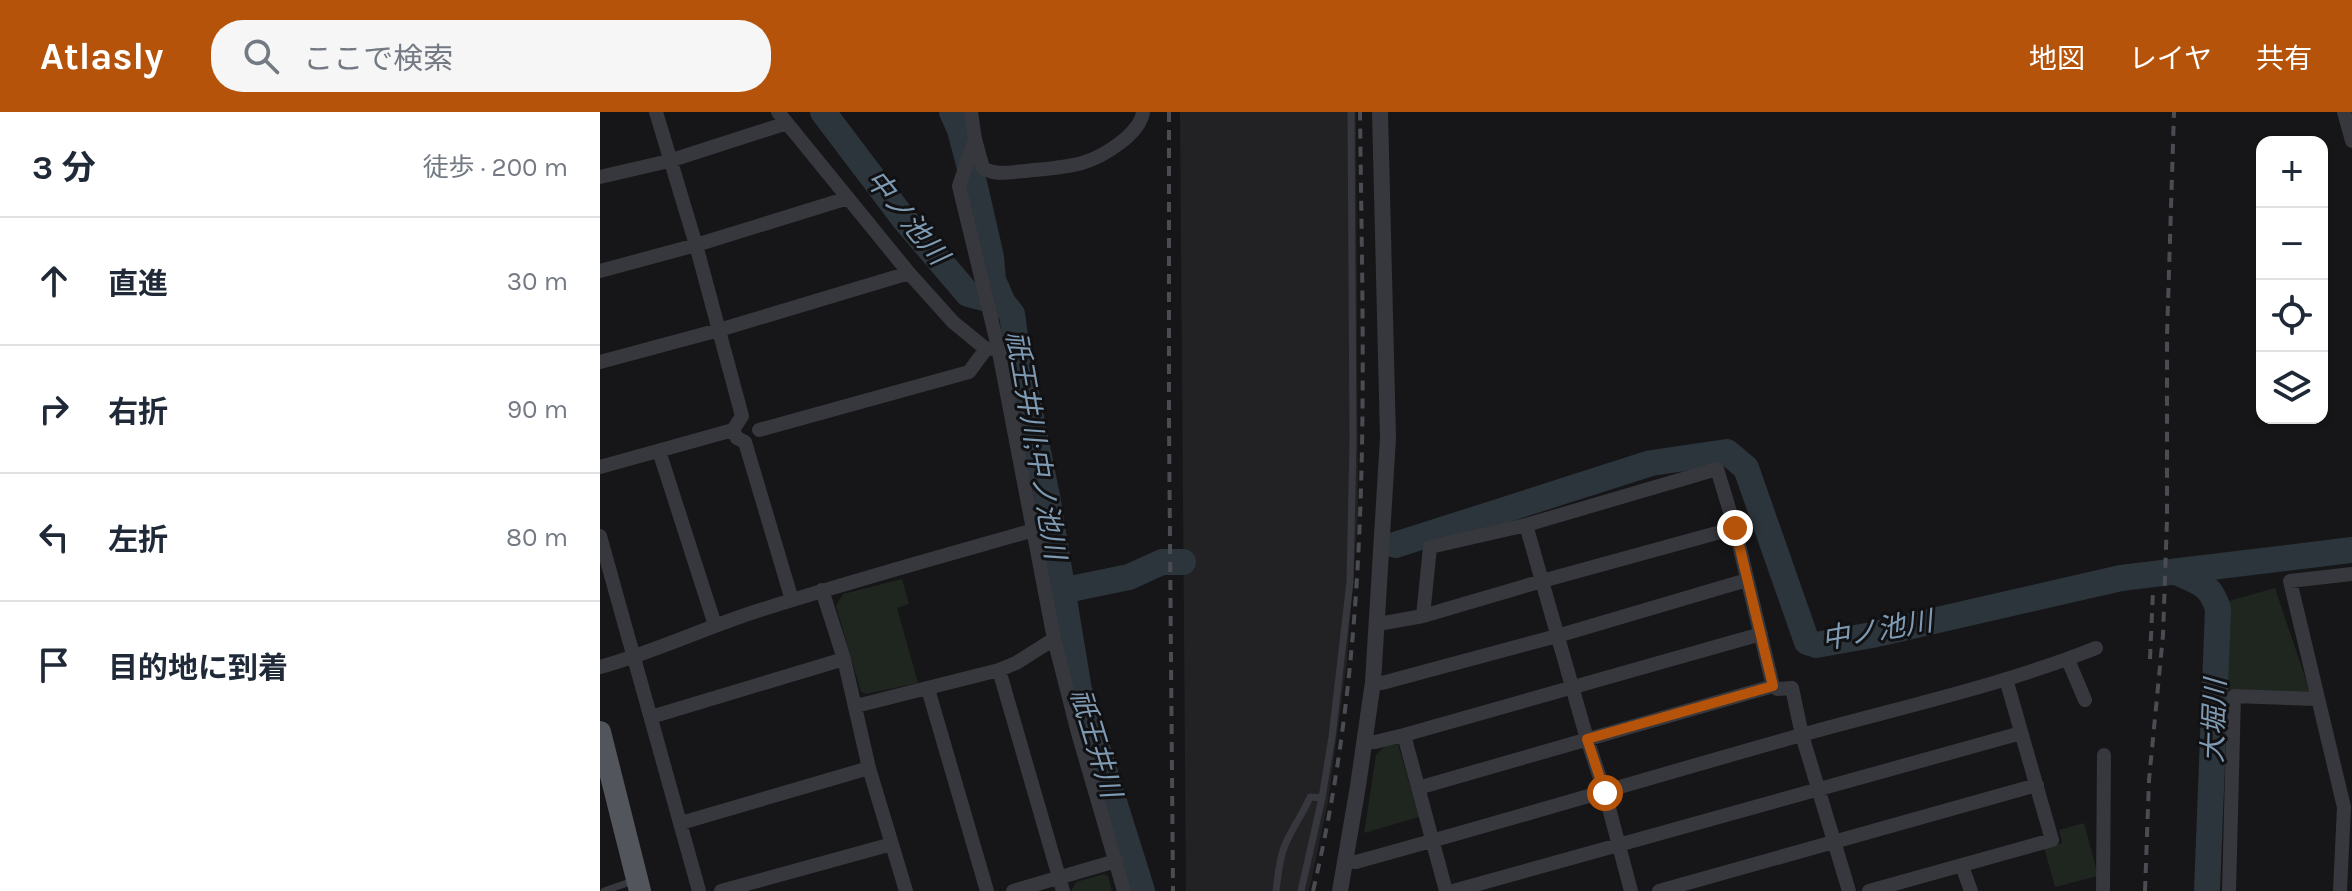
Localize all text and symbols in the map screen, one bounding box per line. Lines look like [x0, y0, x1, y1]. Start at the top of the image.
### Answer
search box [211, 20, 771, 92]
text: Atlasly [40, 34, 163, 79]
icon: search [239, 34, 283, 78]
text: ここで検索 [303, 41, 453, 77]
text: 地図 [2029, 42, 2085, 75]
text: レイヤ [2129, 42, 2212, 75]
text: 共有 [2256, 42, 2312, 75]
map controls [2256, 136, 2328, 424]
button: + [2256, 136, 2328, 208]
text: 3 分 [32, 148, 96, 188]
text: 徒歩 · 200 m [423, 152, 568, 183]
water label: 中ノ池川 [859, 163, 957, 273]
button: − [2256, 208, 2328, 280]
icon: ahead [32, 259, 76, 303]
text: 直進 [108, 266, 168, 302]
text: 30 m [507, 266, 568, 297]
button: locate [2256, 280, 2328, 352]
water label: 祇王井川;中ノ池川 [1000, 329, 1073, 564]
button: layers [2256, 352, 2328, 424]
icon: right [32, 387, 76, 431]
text: 右折 [108, 394, 168, 430]
text: 90 m [507, 394, 568, 425]
route end [1717, 510, 1753, 546]
icon: left [32, 515, 76, 559]
text: 左折 [108, 522, 168, 558]
text: 80 m [506, 522, 568, 553]
water label: 中ノ池川 [1819, 604, 1938, 656]
icon: arrive [32, 643, 76, 687]
text: 目的地に到着 [108, 650, 288, 686]
water label: 大堀川 [2196, 675, 2232, 764]
water label: 祇王井川 [1064, 685, 1129, 804]
route start [1587, 775, 1623, 811]

